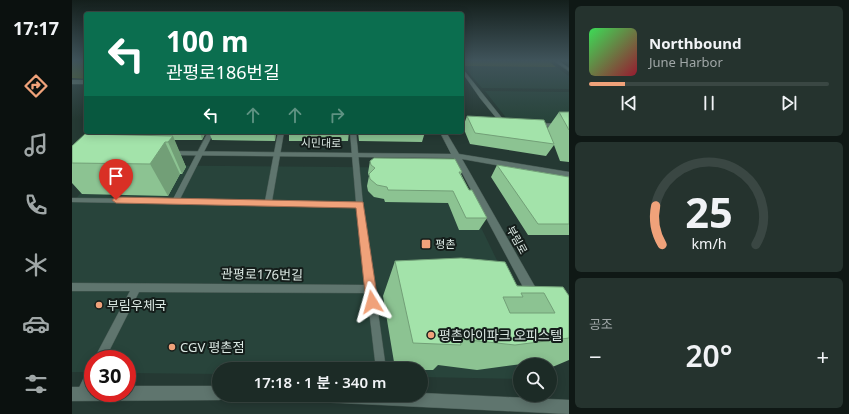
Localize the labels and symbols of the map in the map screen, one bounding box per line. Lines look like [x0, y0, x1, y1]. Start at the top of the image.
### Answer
street label: 시민대로 [301, 135, 341, 150]
pin [99, 159, 133, 200]
street label: 부림로 [504, 223, 531, 257]
place label: 평촌 [435, 236, 455, 251]
marker: 평촌 [420, 238, 432, 250]
street label: 관평로176번길 [221, 264, 303, 284]
position arrow [351, 281, 393, 323]
place label: 부림우체국 [107, 296, 167, 314]
marker: 부림우체국 [94, 300, 104, 310]
place label: 평촌아이파크 오피스텔 [439, 326, 562, 344]
marker: 평촌아이파크 오피스텔 [426, 330, 436, 340]
place label: CGV 평촌점 [180, 338, 244, 356]
marker: CGV 평촌점 [167, 342, 177, 352]
speed limit sign: 30 [84, 350, 136, 402]

